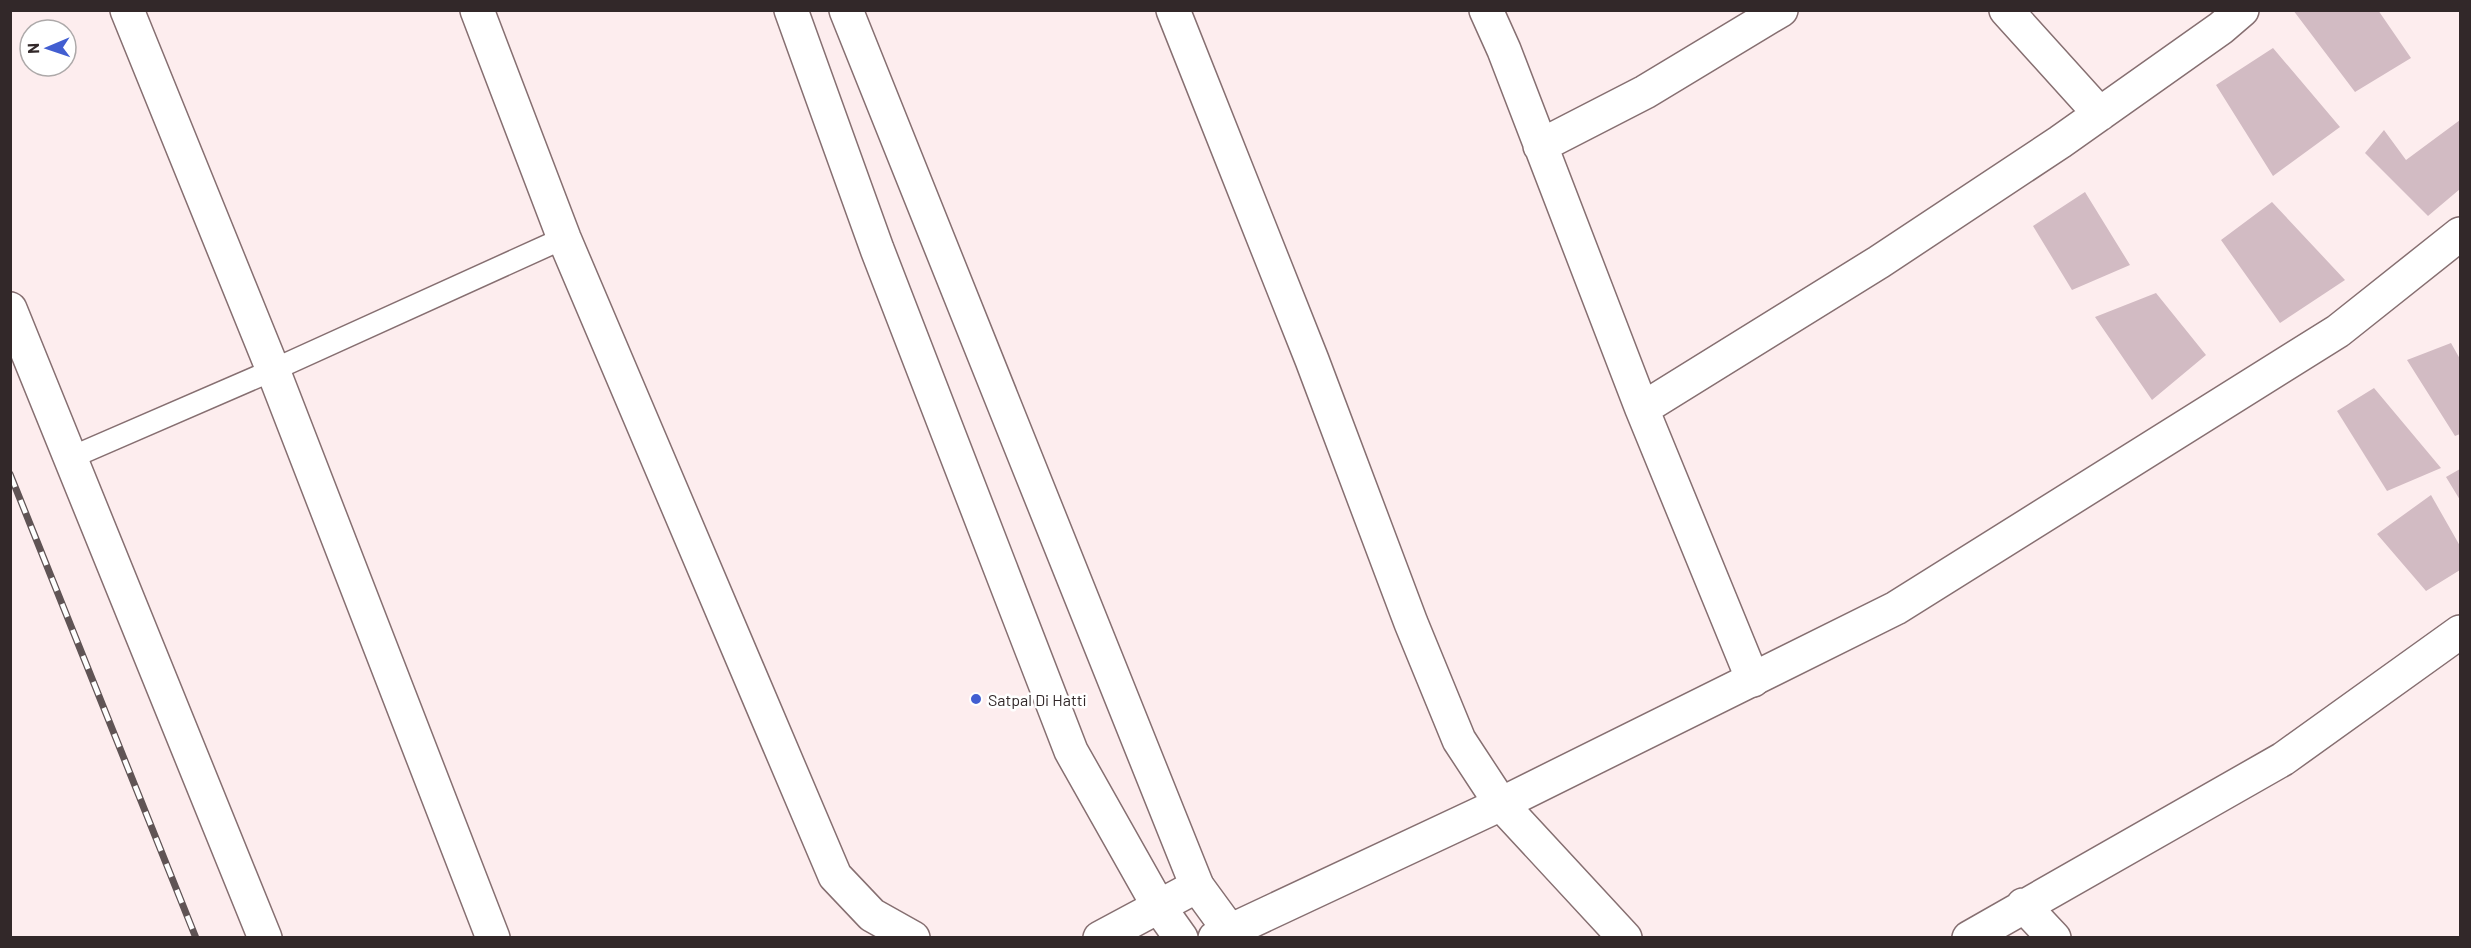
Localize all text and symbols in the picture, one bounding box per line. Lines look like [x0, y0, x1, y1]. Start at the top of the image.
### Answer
north arrow [18, 18, 78, 78]
text: N [23, 43, 42, 54]
place label: Satpal Di Hatti [988, 690, 1087, 709]
marker: Satpal Di Hatti [969, 692, 983, 706]

